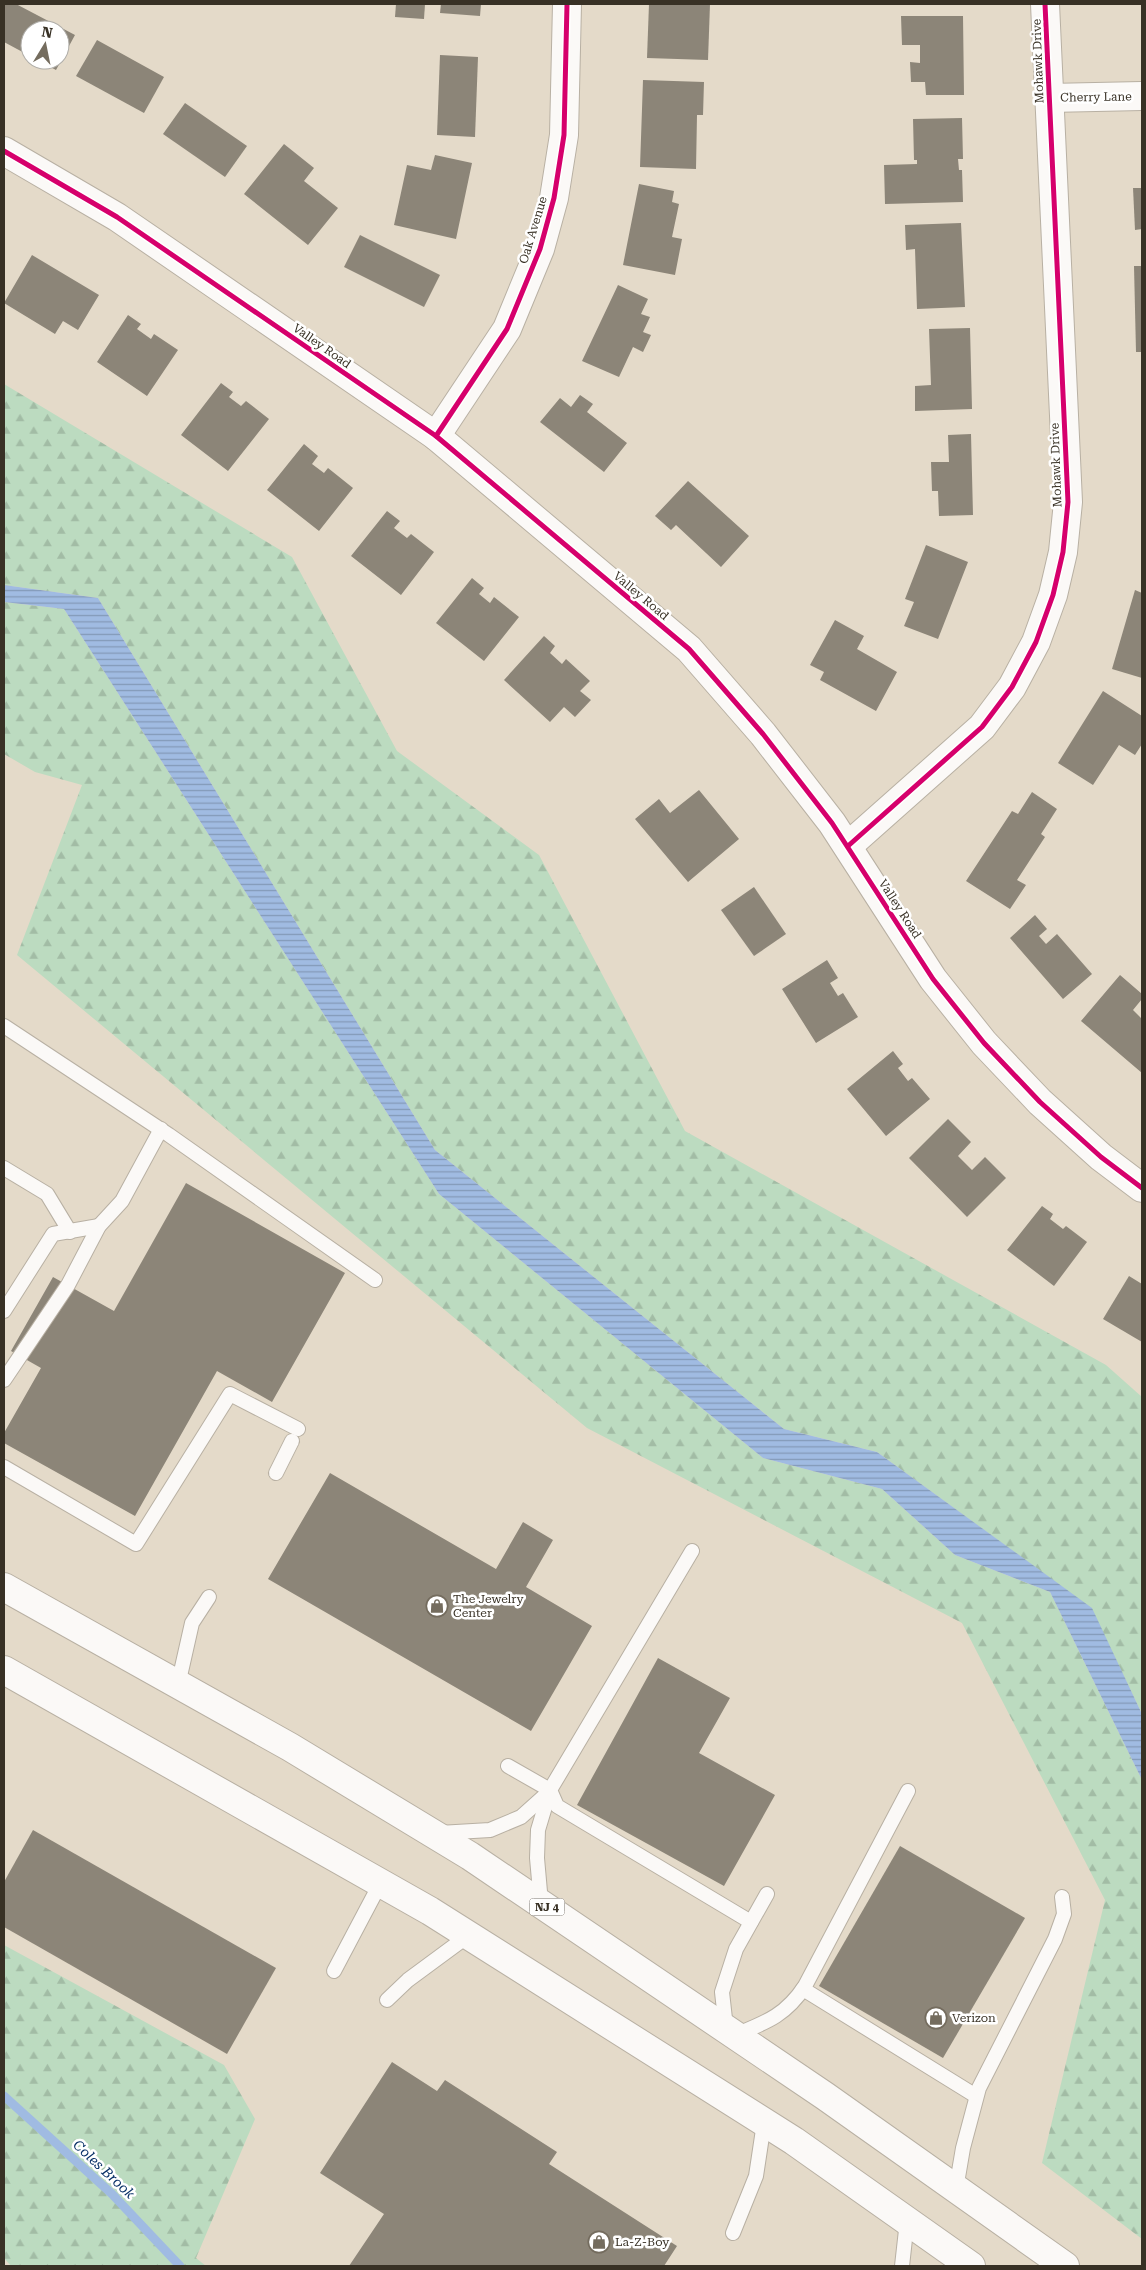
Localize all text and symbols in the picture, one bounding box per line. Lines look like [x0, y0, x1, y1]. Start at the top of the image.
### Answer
street label: Mohawk Drive [1030, 18, 1046, 104]
north arrow [20, 20, 70, 70]
text: N [41, 23, 54, 41]
street label: Cherry Lane [1060, 89, 1132, 105]
street label: Oak Avenue [516, 194, 550, 265]
street label: Valley Road [290, 321, 354, 371]
street label: Mohawk Drive [1048, 422, 1064, 508]
street label: Valley Road [611, 569, 672, 623]
street label: Valley Road [876, 877, 924, 941]
place label: The Jewelry Center [453, 1592, 525, 1620]
shop icon: The Jewelry Center [425, 1594, 449, 1618]
road number: NJ 4 [530, 1898, 564, 1915]
shop icon: Verizon [924, 2006, 948, 2030]
place label: Verizon [952, 2011, 996, 2025]
water label: Coles Brook [70, 2136, 138, 2202]
shop icon: La-Z-Boy [587, 2230, 611, 2254]
place label: La-Z-Boy [615, 2235, 670, 2249]

